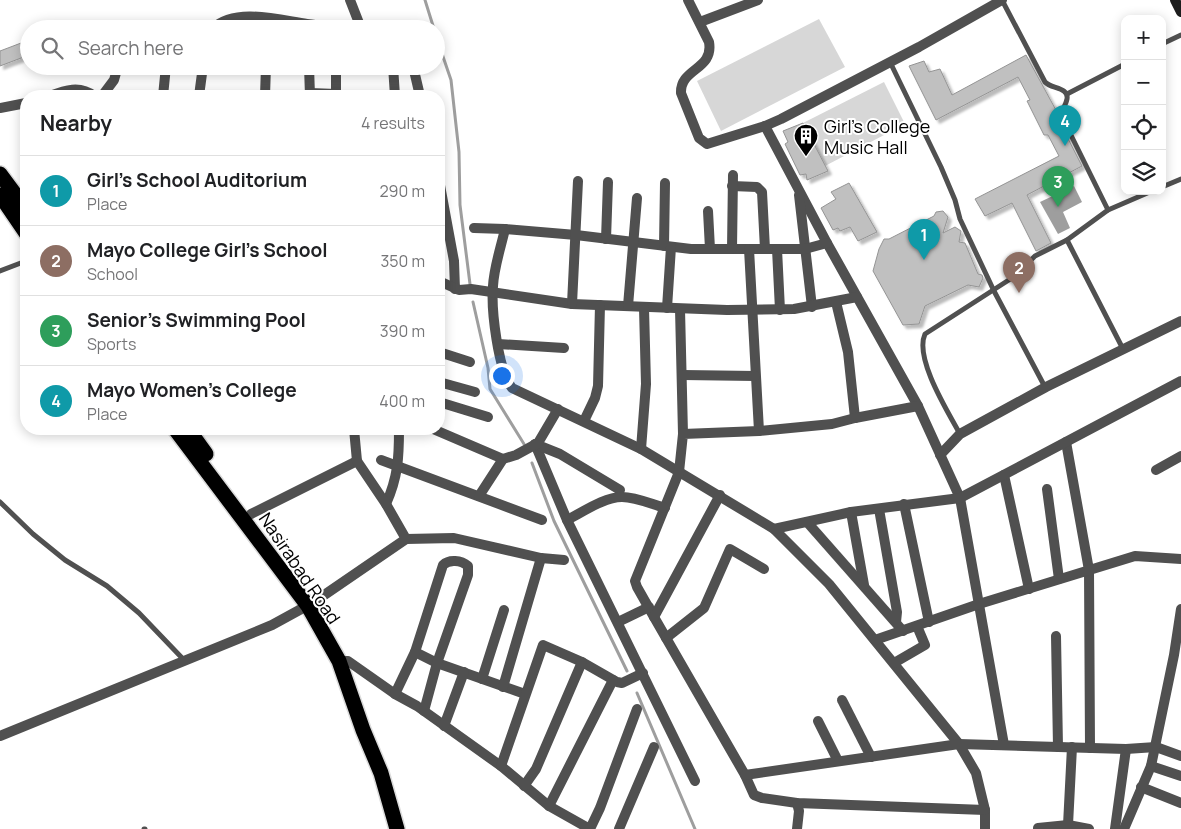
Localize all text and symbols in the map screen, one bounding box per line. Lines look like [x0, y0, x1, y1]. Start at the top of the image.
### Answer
map controls [1121, 15, 1166, 195]
button: + [1121, 15, 1166, 60]
search box [20, 20, 445, 75]
icon: search [38, 34, 66, 62]
text: Search here [78, 35, 184, 61]
button: − [1121, 60, 1166, 105]
pin: 4 [1049, 105, 1081, 146]
button: locate [1121, 105, 1166, 150]
text: Nearby [40, 109, 112, 137]
text: 4 results [361, 112, 425, 134]
place label: Girl's College Music Hall [824, 114, 930, 159]
building icon: Girl's College Music Hall [793, 123, 819, 157]
button: layers [1121, 150, 1166, 195]
pin: 3 [1042, 166, 1074, 207]
text: Girl's School Auditorium [87, 167, 307, 193]
text: 1 [52, 180, 60, 202]
text: 290 m [379, 180, 425, 202]
text: Place [87, 193, 127, 215]
pin: 1 [908, 219, 940, 260]
text: Mayo College Girl's School [87, 237, 327, 263]
text: 2 [51, 250, 61, 272]
text: 350 m [380, 250, 425, 272]
pin: 2 [1003, 252, 1035, 293]
text: School [87, 263, 138, 285]
text: Senior's Swimming Pool [87, 307, 306, 333]
text: 3 [51, 320, 61, 342]
text: 390 m [380, 320, 425, 342]
text: Sports [87, 333, 136, 355]
your location [489, 363, 515, 389]
text: Mayo Women's College [87, 377, 297, 403]
text: 4 [51, 390, 61, 412]
text: 400 m [379, 390, 425, 412]
text: Place [87, 403, 127, 425]
street label: Nasirabad Road [254, 508, 346, 628]

